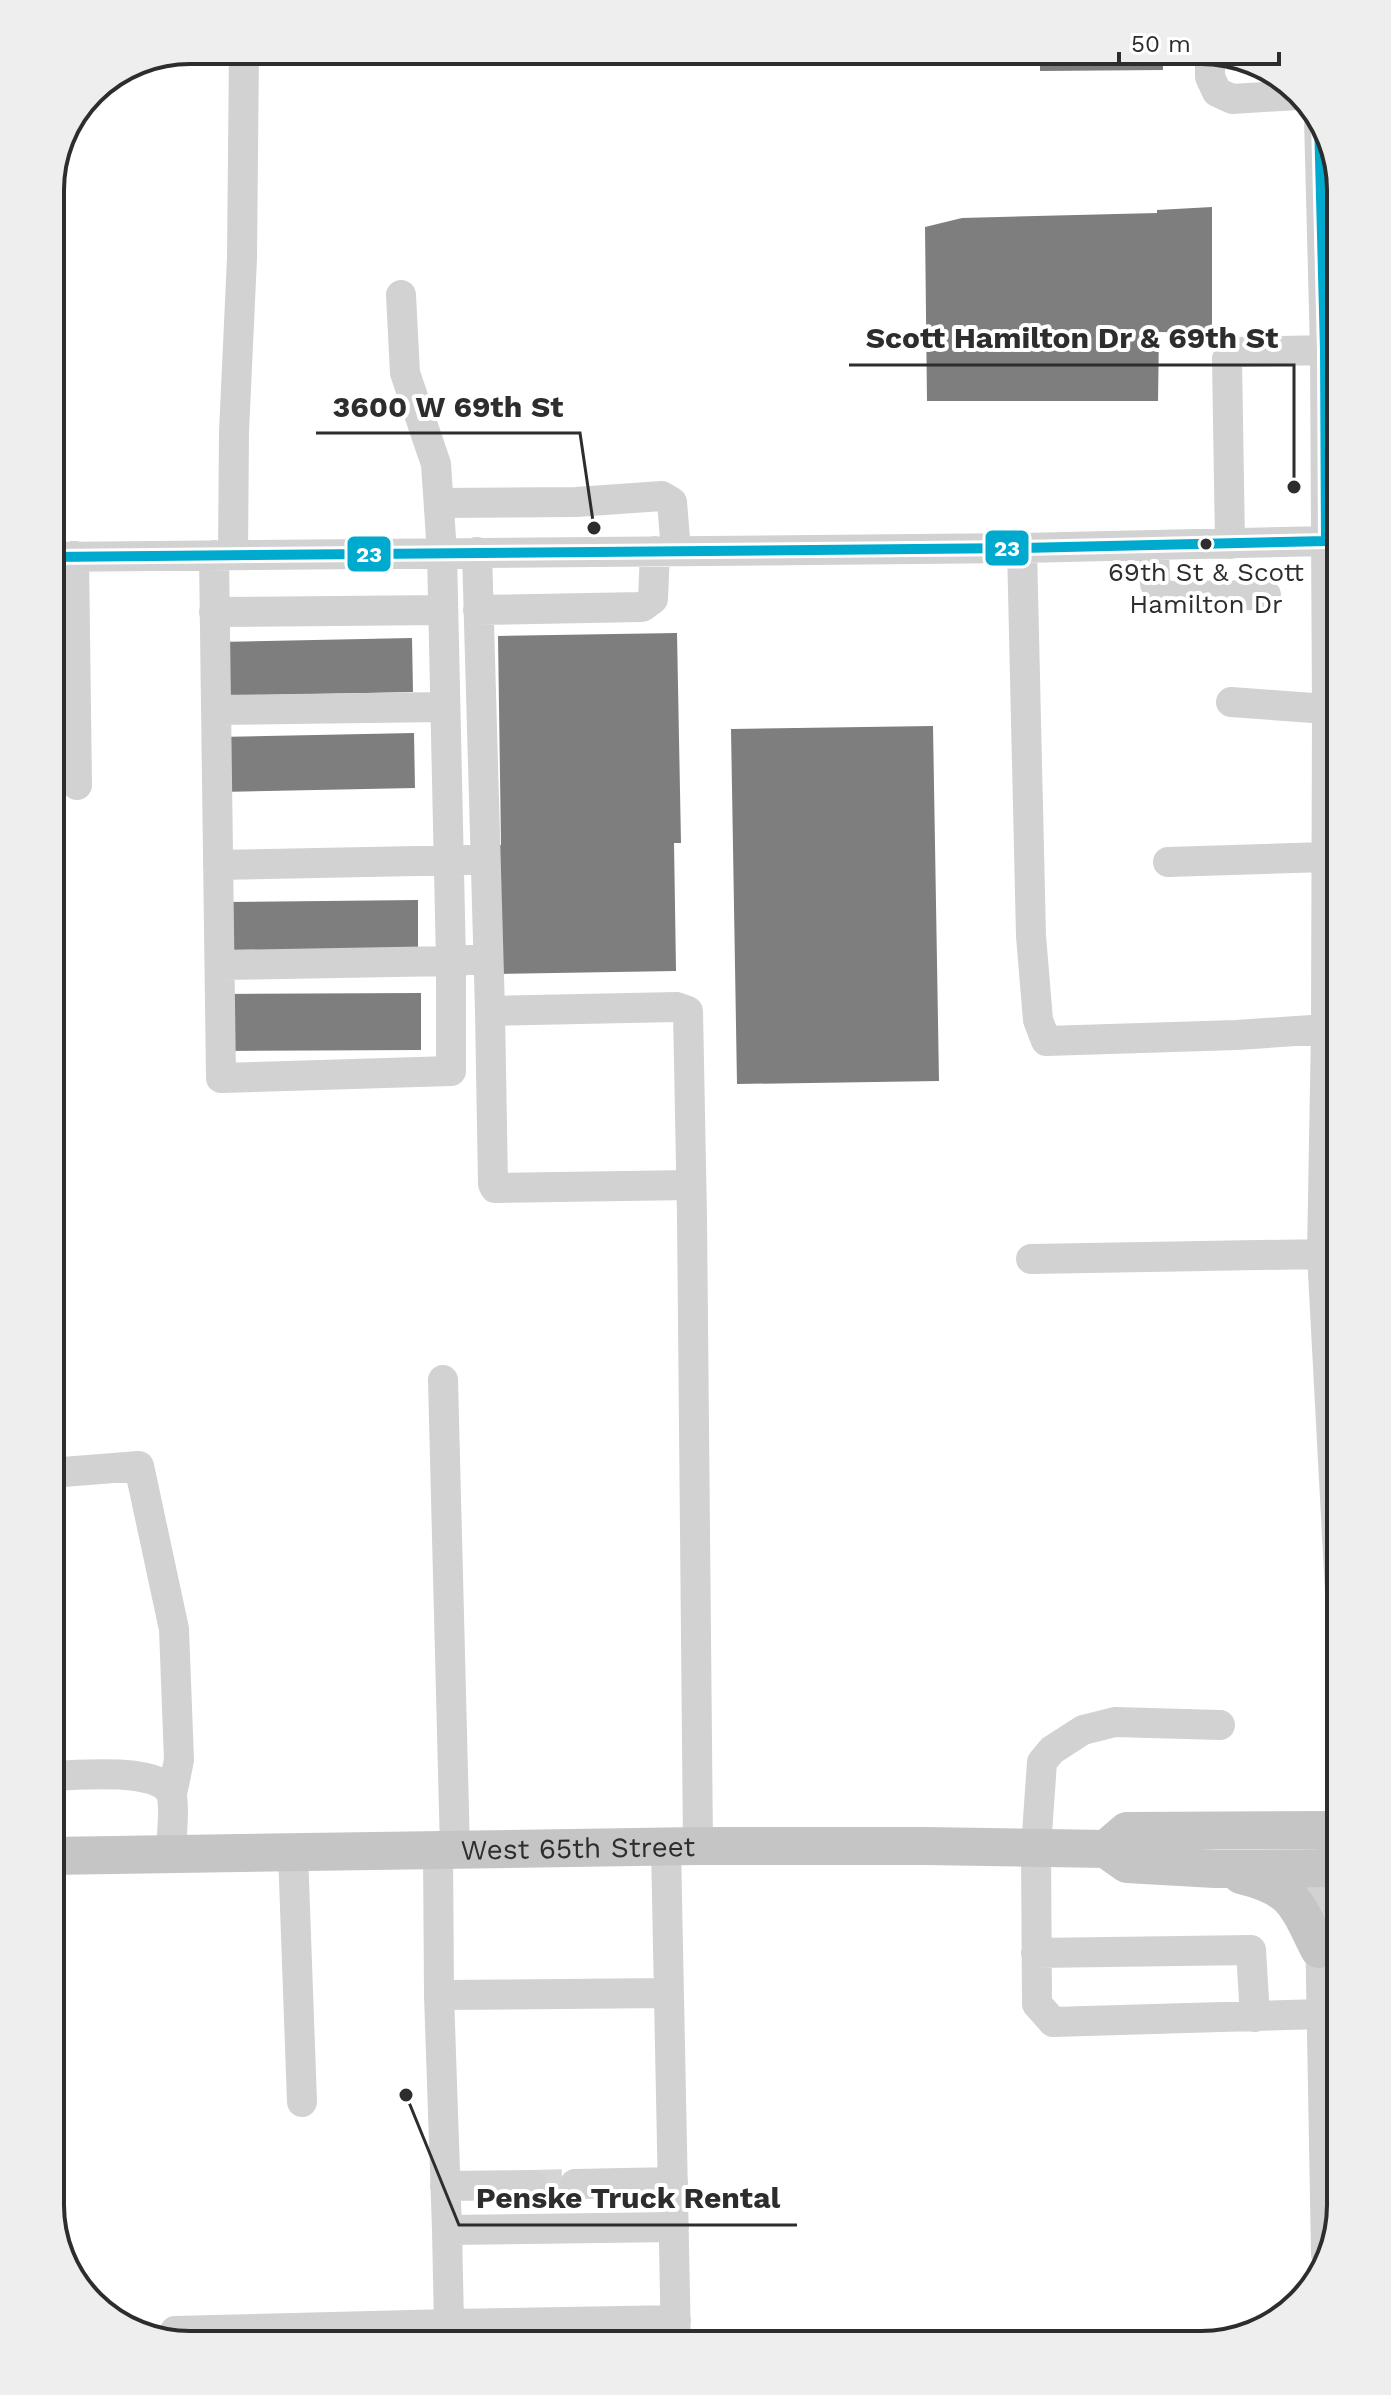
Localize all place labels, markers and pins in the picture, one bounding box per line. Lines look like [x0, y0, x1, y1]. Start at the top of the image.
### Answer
callout: Scott Hamilton Dr & 69th St [849, 311, 1294, 365]
callout: 3600 W 69th St [316, 379, 580, 433]
marker: 69th St & Scott Hamilton Dr [1198, 536, 1214, 552]
place label: 69th St & Scott Hamilton Dr [1108, 557, 1304, 619]
callout: Penske Truck Rental [459, 2171, 797, 2225]

